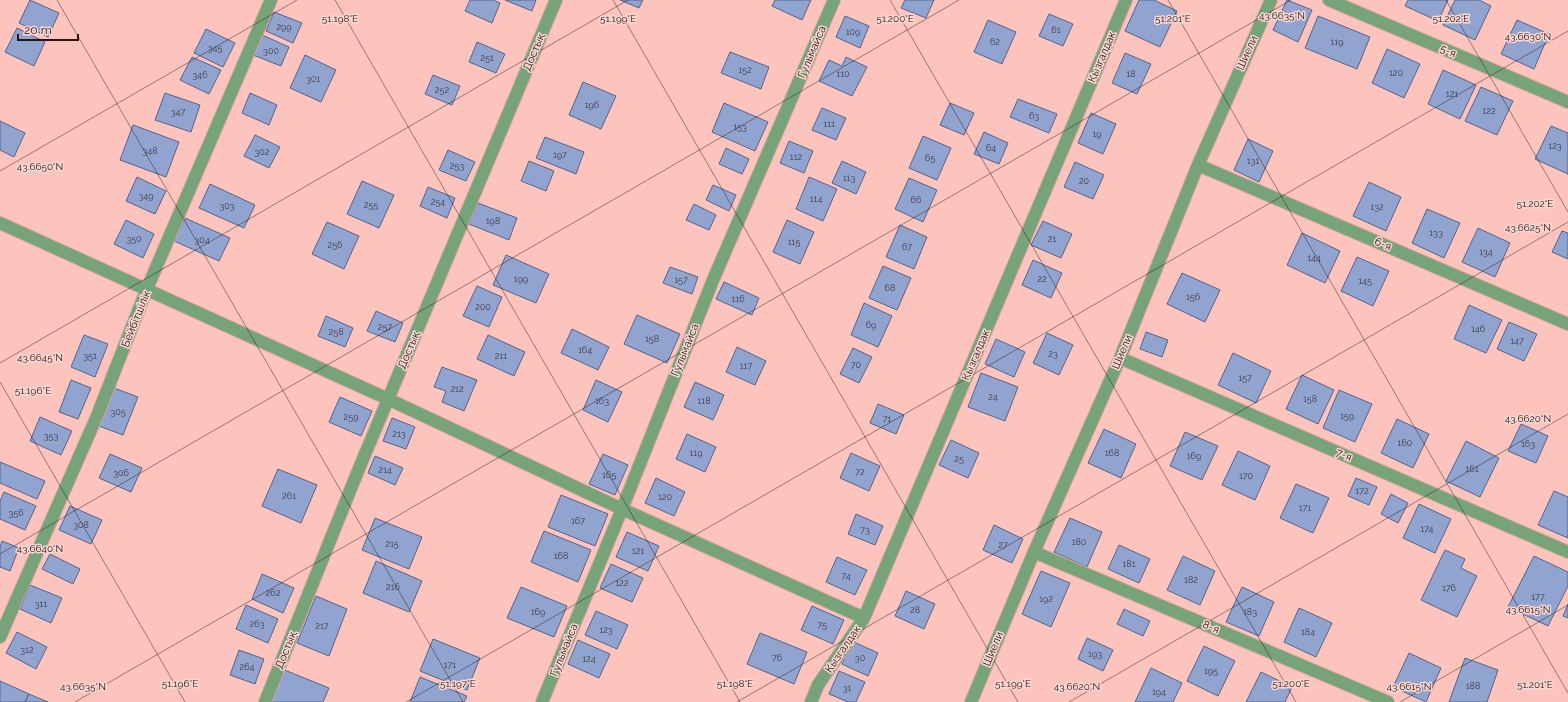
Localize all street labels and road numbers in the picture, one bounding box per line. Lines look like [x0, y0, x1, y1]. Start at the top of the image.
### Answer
street label: Гульмайса [795, 24, 829, 80]
street label: Кызгалдак [1085, 29, 1119, 85]
street label: Достық [520, 31, 548, 73]
street label: Шиели [1234, 34, 1260, 72]
street label: 5-я [1438, 42, 1458, 60]
street label: 6-я [1373, 235, 1393, 253]
street label: Бейбітшілік [119, 288, 153, 349]
street label: Гульмайса [669, 322, 701, 378]
street label: Кызгалдак [959, 327, 993, 383]
street label: Достық [395, 329, 423, 371]
street label: Шиели [1109, 333, 1135, 371]
street label: 7-я [1334, 446, 1354, 464]
street label: 8-я [1201, 618, 1221, 636]
street label: Гульмайса [548, 622, 580, 678]
street label: Кызгалдак [822, 623, 864, 675]
street label: Достық [273, 629, 299, 671]
street label: Шиели [980, 630, 1006, 668]

